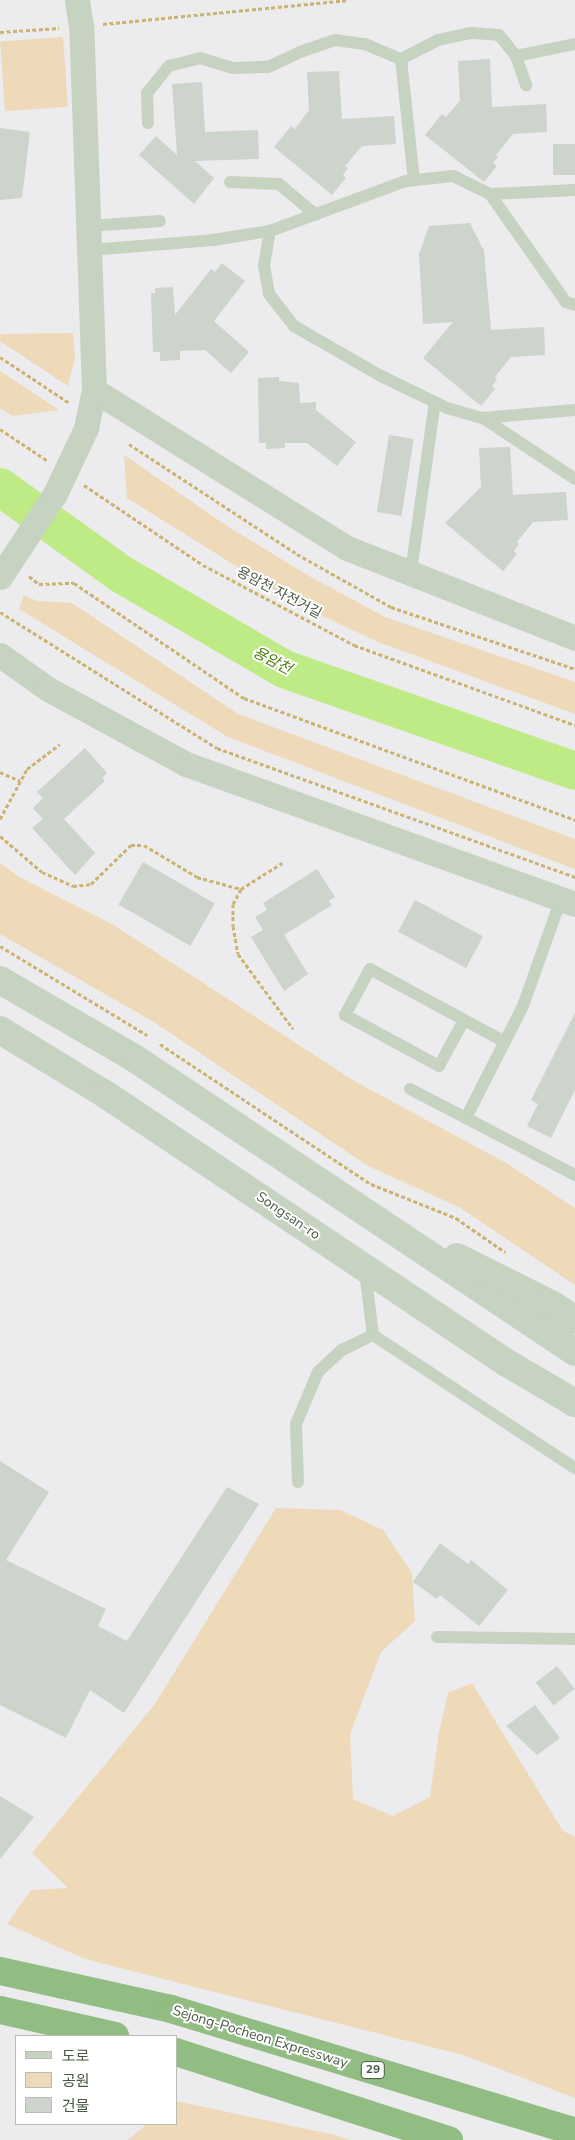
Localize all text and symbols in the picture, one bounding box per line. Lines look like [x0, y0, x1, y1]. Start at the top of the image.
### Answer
street label: 용암천 자전거길 [234, 564, 324, 622]
water label: 용암천 [249, 643, 295, 679]
street label: Songsan-ro [253, 1189, 323, 1243]
street label: Sejong-Pocheon Expressway [170, 2002, 350, 2072]
legend [15, 2035, 178, 2125]
text: 도로 [62, 2046, 90, 2066]
road number: 29 [360, 2060, 386, 2080]
text: 공원 [62, 2071, 90, 2091]
text: 건물 [62, 2096, 90, 2116]

